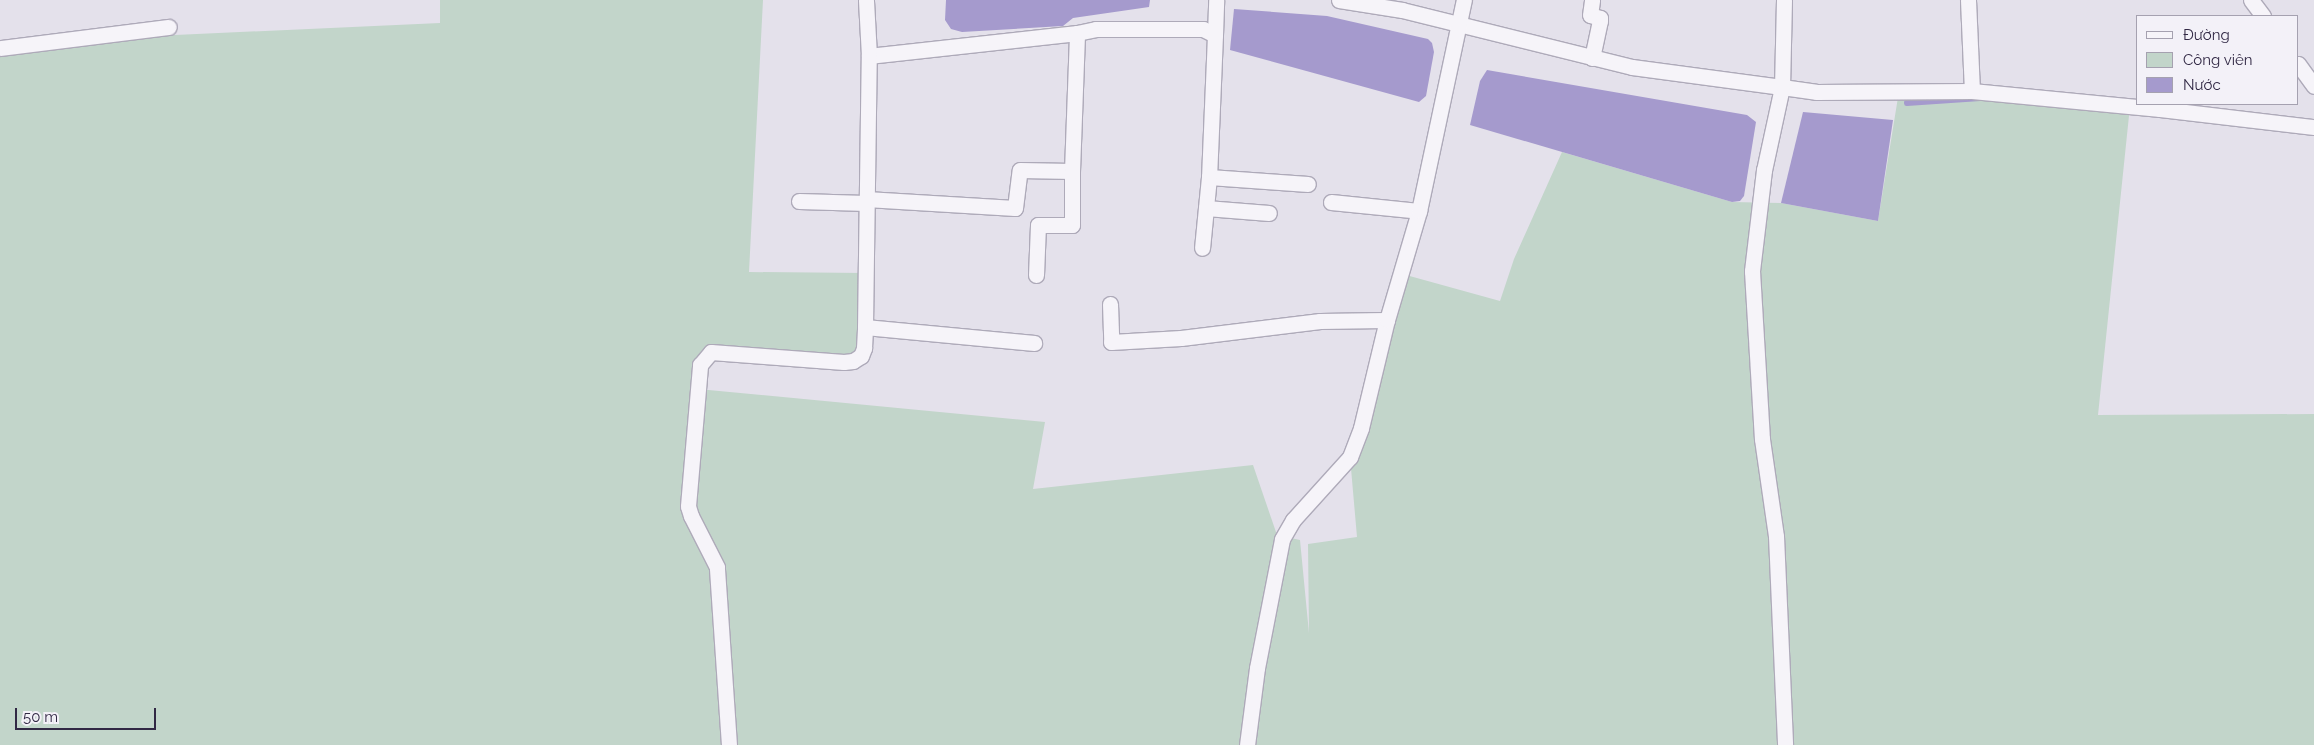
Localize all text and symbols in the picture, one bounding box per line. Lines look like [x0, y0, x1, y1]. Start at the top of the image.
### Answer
legend [2136, 15, 2299, 105]
text: Đường [2183, 26, 2230, 44]
text: Công viên [2183, 51, 2252, 69]
text: Nước [2183, 76, 2221, 94]
scale bar [18, 698, 159, 730]
text: 50 m [23, 708, 58, 726]

